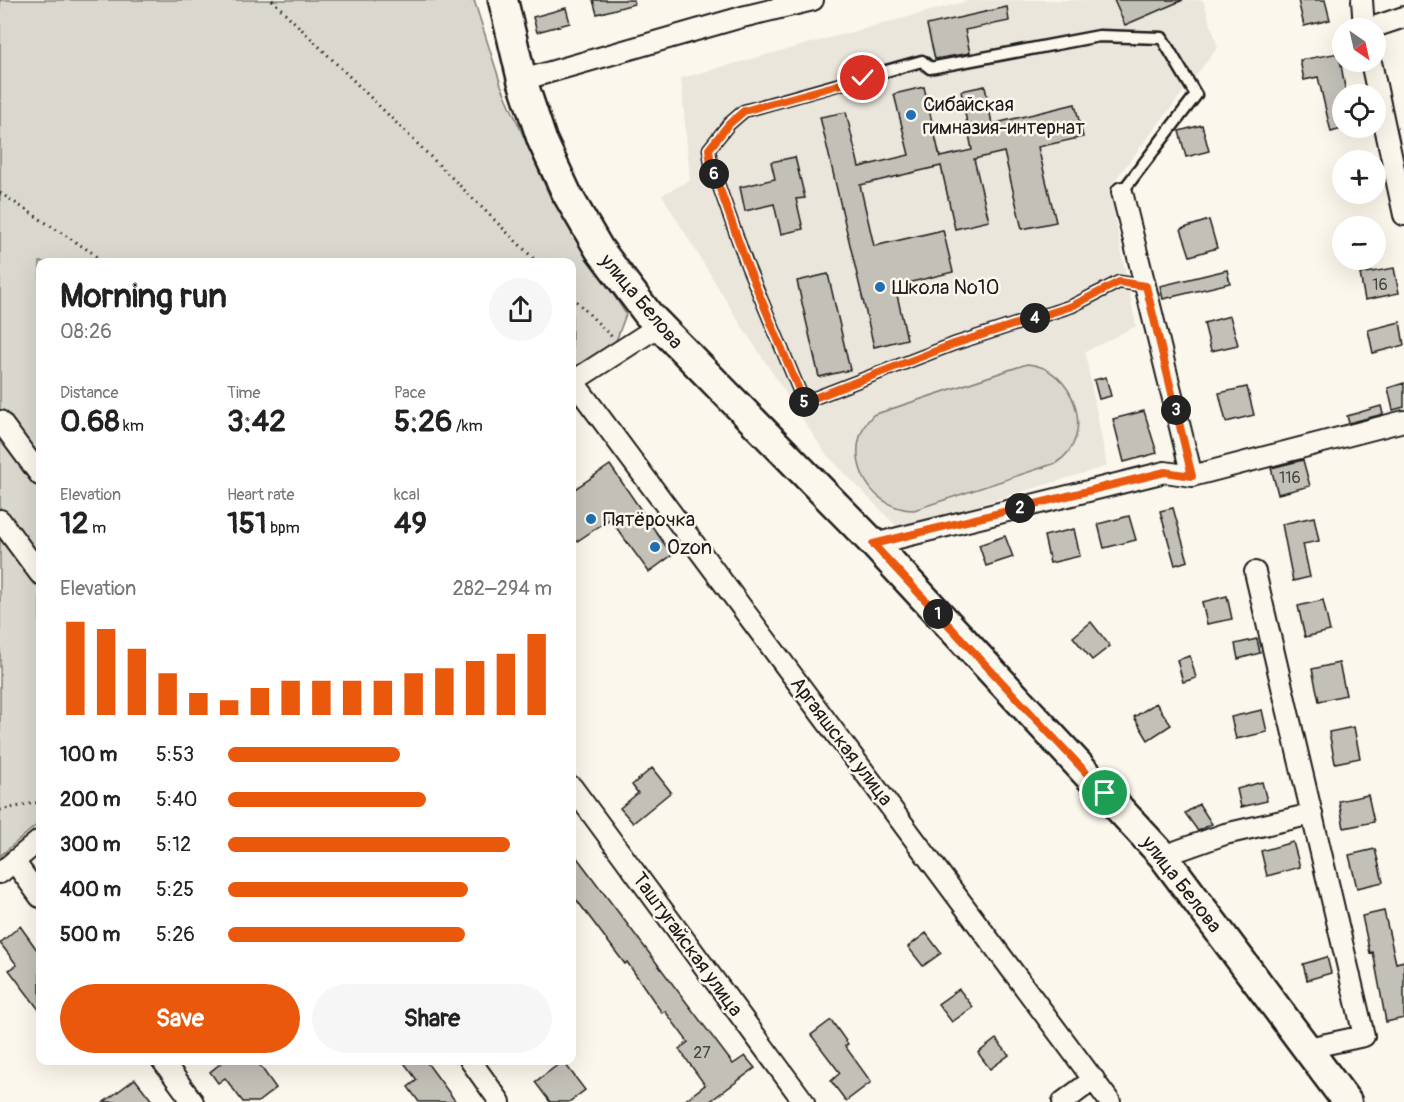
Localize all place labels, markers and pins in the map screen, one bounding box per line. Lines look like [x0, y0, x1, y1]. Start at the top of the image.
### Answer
pin [837, 52, 888, 103]
place label: Сибайская гимназия-интернат [923, 92, 1085, 140]
marker: Сибайская гимназия-интернат [904, 108, 918, 122]
pin: 6 [699, 159, 729, 189]
place label: Школа №10 [892, 275, 999, 300]
marker: Школа №10 [873, 280, 887, 294]
pin: 4 [1020, 303, 1050, 333]
pin: 5 [789, 387, 819, 417]
pin: 3 [1161, 395, 1191, 425]
pin: 2 [1005, 493, 1035, 523]
place label: Пятёрочка [603, 507, 695, 532]
marker: Пятёрочка [584, 512, 598, 526]
place label: Ozon [667, 535, 712, 560]
marker: Ozon [648, 540, 662, 554]
pin: 1 [923, 599, 953, 629]
pin [1079, 767, 1130, 818]

